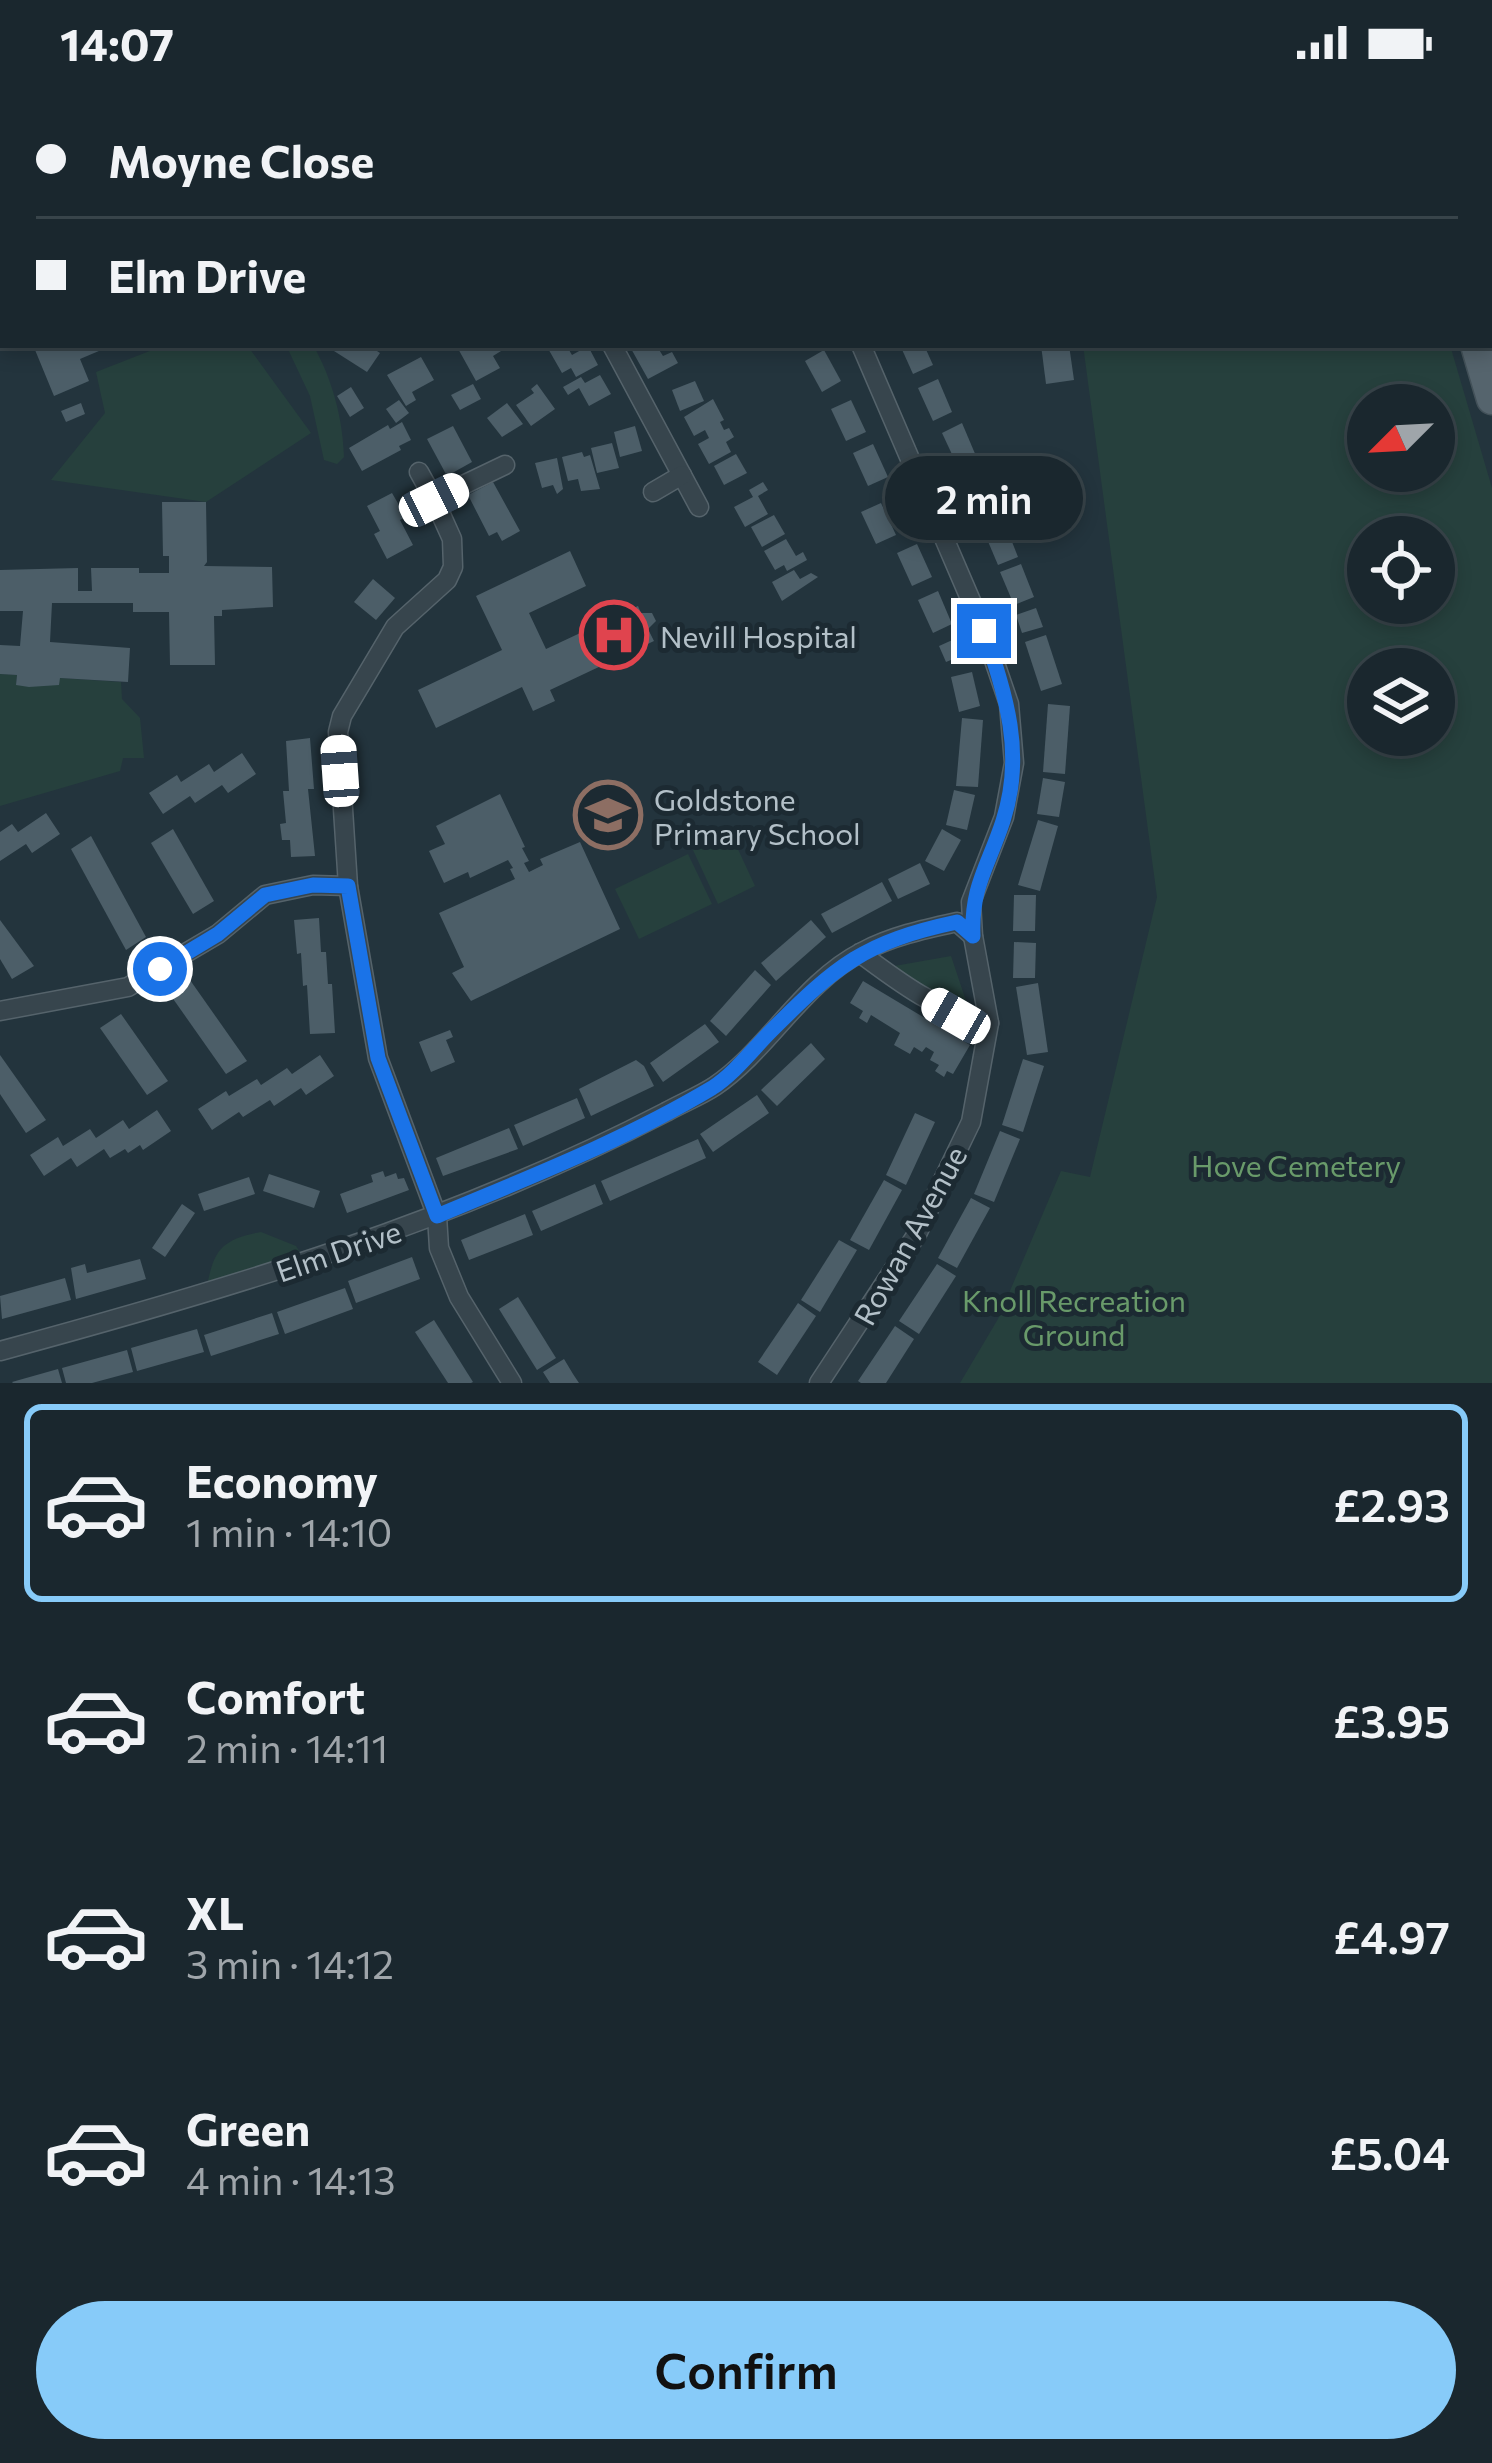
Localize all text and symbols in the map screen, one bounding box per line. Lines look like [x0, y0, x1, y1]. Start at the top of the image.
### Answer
text: 14:07 [60, 15, 174, 70]
text: Moyne Close [108, 132, 374, 187]
text: Elm Drive [108, 247, 306, 302]
north arrow [1347, 384, 1455, 492]
map controls [1347, 384, 1455, 756]
callout: 2 min [885, 457, 1083, 541]
car [394, 468, 474, 532]
text: 2 min [936, 474, 1032, 522]
button: locate [1347, 516, 1455, 624]
hospital icon: Nevill Hospital [579, 600, 649, 670]
route end [957, 604, 1011, 658]
place label: Nevill Hospital [660, 617, 857, 654]
button: layers [1347, 648, 1455, 756]
car [320, 734, 360, 808]
school or university icon: Goldstone Primary School [573, 780, 643, 850]
place label: Goldstone Primary School [654, 780, 861, 851]
route start [133, 942, 187, 996]
car [916, 982, 996, 1050]
street label: Rowan Avenue [845, 1139, 973, 1331]
park label: Hove Cemetery [1191, 1146, 1401, 1183]
street label: Elm Drive [271, 1211, 405, 1289]
park label: Knoll Recreation Ground [962, 1281, 1186, 1352]
icon: car [42, 1449, 150, 1557]
text: Economy [186, 1452, 378, 1507]
text: £2.93 [1333, 1476, 1450, 1531]
text: 1 min · 14:10 [186, 1507, 392, 1555]
icon: car [42, 1665, 150, 1773]
text: Comfort [186, 1668, 365, 1723]
text: £3.95 [1333, 1692, 1450, 1747]
text: 2 min · 14:11 [186, 1723, 388, 1771]
icon: car [42, 1881, 150, 1989]
text: XL [186, 1884, 244, 1939]
text: £4.97 [1333, 1908, 1450, 1963]
text: 3 min · 14:12 [186, 1939, 394, 1987]
icon: car [42, 2097, 150, 2205]
text: Green [186, 2100, 310, 2155]
text: £5.04 [1330, 2124, 1450, 2179]
text: 4 min · 14:13 [186, 2155, 396, 2203]
button: Confirm [36, 2301, 1456, 2439]

